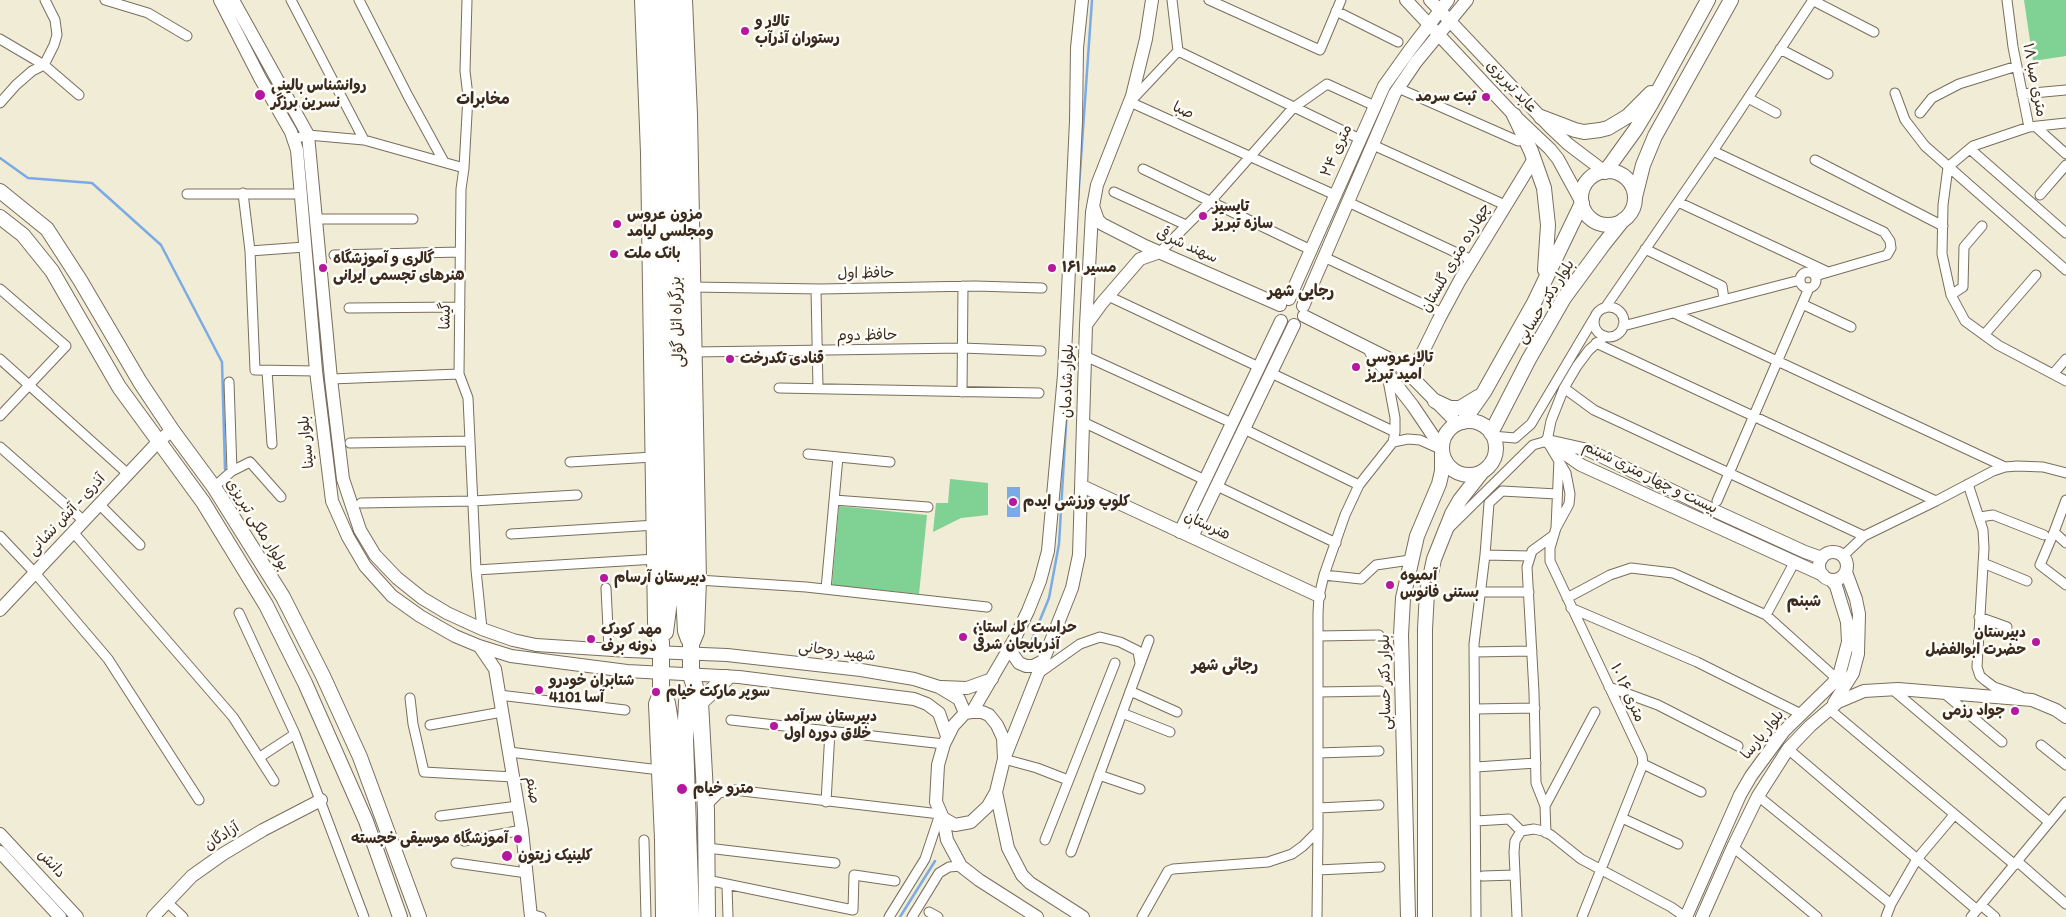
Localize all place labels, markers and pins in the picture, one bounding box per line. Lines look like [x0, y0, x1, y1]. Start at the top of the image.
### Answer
place label: تالار و رستوران آذرآب [755, 13, 840, 48]
marker: تالار و رستوران آذرآب [739, 25, 751, 37]
place label: روانشناس بالینی نسرین برزگر [271, 77, 367, 112]
marker: روانشناس بالینی نسرین برزگر [253, 88, 267, 102]
place label: ثبت سرمد [1416, 88, 1476, 106]
marker: ثبت سرمد [1480, 91, 1492, 103]
place label: تایسیز سازه تبریز [1213, 198, 1273, 233]
place label: مزون عروس ومجلسی لیامد [627, 206, 714, 241]
marker: تایسیز سازه تبریز [1197, 210, 1209, 222]
marker: مزون عروس ومجلسی لیامد [611, 218, 623, 230]
place label: بانک ملت [624, 245, 681, 263]
marker: بانک ملت [608, 248, 620, 260]
place label: گالری و آموزشگاه هنرهای تجسمی ایرانی [333, 250, 464, 285]
place label: مسیر ۱۶۱ [1062, 259, 1116, 277]
marker: گالری و آموزشگاه هنرهای تجسمی ایرانی [317, 262, 329, 274]
marker: مسیر ۱۶۱ [1046, 262, 1058, 274]
place label: تالارعروسی امید تبریز [1366, 349, 1433, 384]
place label: قنادی تکدرخت [740, 350, 824, 368]
marker: قنادی تکدرخت [724, 353, 736, 365]
marker: تالارعروسی امید تبریز [1350, 361, 1362, 373]
place label: کلوپ ورزشی ایدم [1023, 493, 1130, 511]
marker: کلوپ ورزشی ایدم [1007, 496, 1019, 508]
place label: آبمیوه بستنی فانوس [1400, 567, 1479, 602]
place label: دبیرستان آرسام [614, 569, 706, 587]
marker: دبیرستان آرسام [598, 572, 610, 584]
marker: آبمیوه بستنی فانوس [1384, 579, 1396, 591]
place label: حراست کل استان آذربایجان شرقی [973, 619, 1076, 654]
place label: مهد کودک دونه برف [601, 621, 662, 656]
place label: دبیرستان حضرت ابوالفضل [1925, 624, 2026, 659]
marker: حراست کل استان آذربایجان شرقی [957, 631, 969, 643]
marker: مهد کودک دونه برف [585, 633, 597, 645]
marker: دبیرستان حضرت ابوالفضل [2030, 636, 2042, 648]
place label: شتابران خودرو 4101 آسا [549, 672, 634, 707]
place label: سوپر مارکت خیام [666, 683, 770, 701]
marker: شتابران خودرو 4101 آسا [533, 684, 545, 696]
marker: سوپر مارکت خیام [650, 686, 662, 698]
place label: جواد رزمی [1942, 702, 2005, 720]
marker: جواد رزمی [2009, 705, 2021, 717]
place label: دبیرستان سرآمد خلاق دوره اول [784, 708, 877, 743]
marker: دبیرستان سرآمد خلاق دوره اول [768, 720, 780, 732]
place label: مترو خیام [693, 780, 754, 798]
marker: مترو خیام [675, 782, 689, 796]
place label: آموزشگاه موسیقی خجسته [351, 830, 508, 848]
marker: آموزشگاه موسیقی خجسته [512, 833, 524, 845]
place label: کلینیک زیتون [518, 847, 593, 865]
marker: کلینیک زیتون [500, 849, 514, 863]

